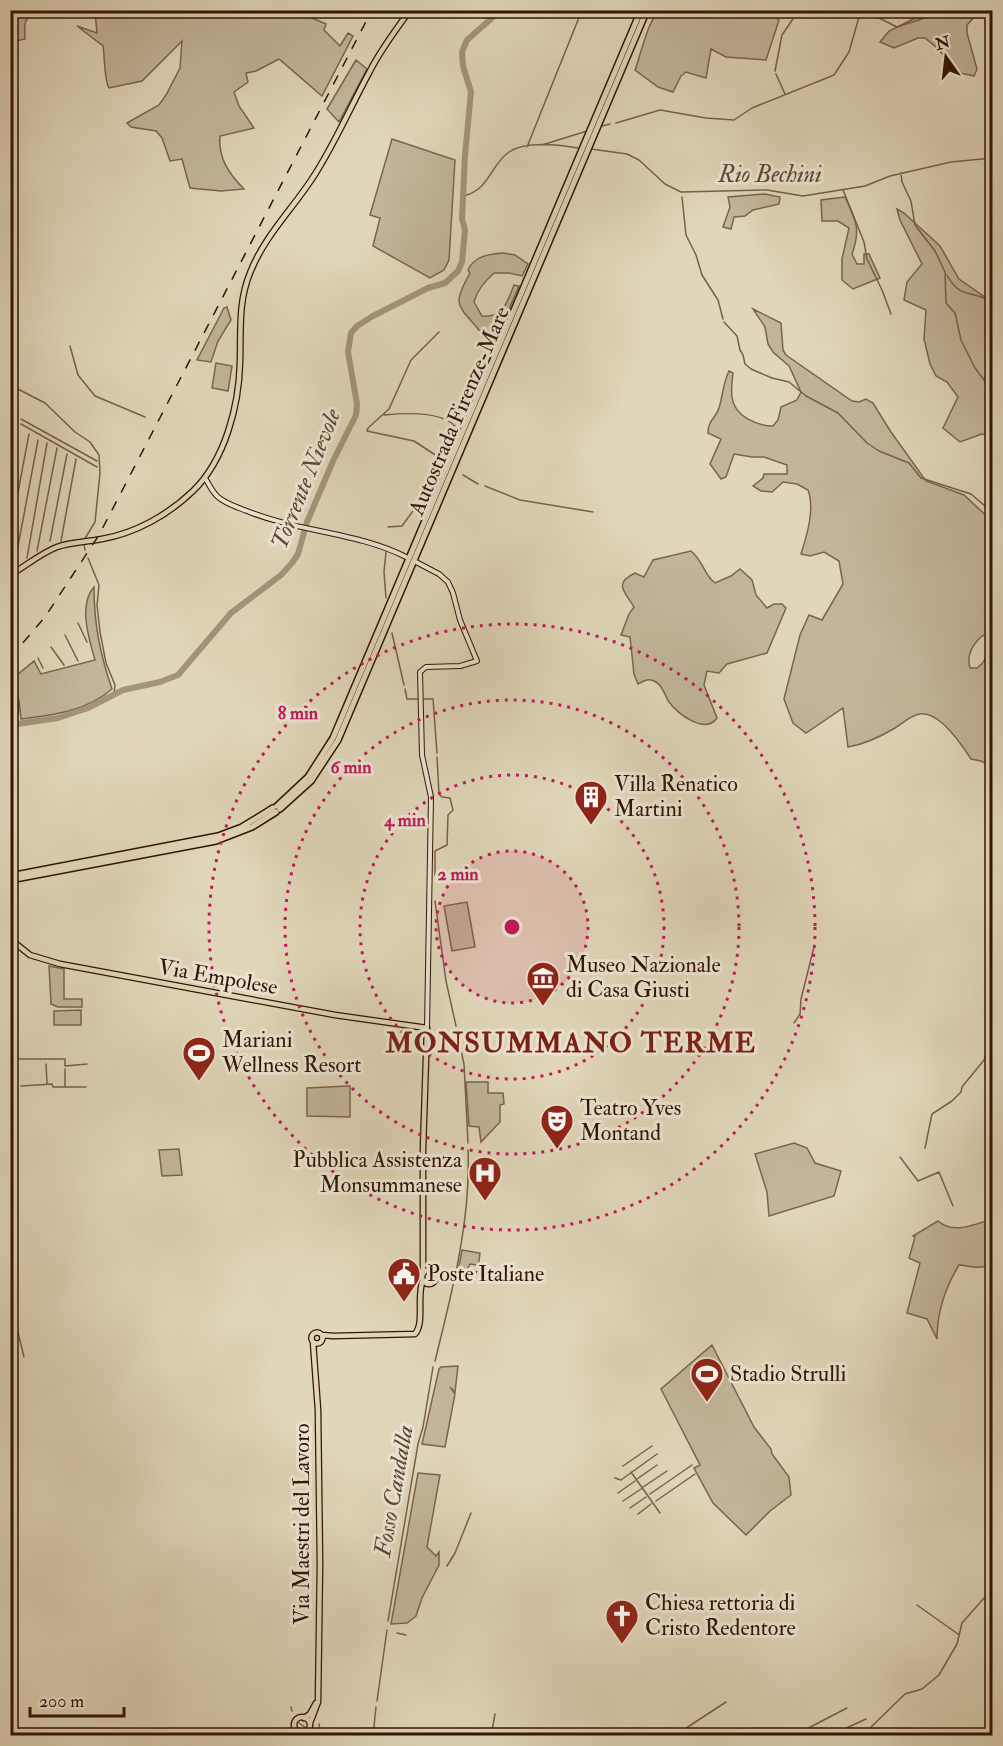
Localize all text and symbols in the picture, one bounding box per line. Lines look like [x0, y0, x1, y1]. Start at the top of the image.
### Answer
north arrow [916, 27, 976, 87]
text: N [932, 32, 953, 55]
water label: Rio Bechini [717, 159, 822, 190]
street label: Autostrada Firenze-Mare [402, 302, 516, 521]
water label: Torrente Nievole [264, 403, 349, 554]
text: 8 min [278, 702, 319, 725]
text: 6 min [331, 756, 372, 779]
place label: Villa Renatico Martini [614, 770, 738, 823]
building icon: Villa Renatico Martini [573, 779, 609, 826]
text: 4 min [383, 809, 426, 832]
text: 2 min [438, 863, 479, 886]
centre of rings [502, 917, 522, 937]
place label: Museo Nazionale di Casa Giusti [566, 951, 721, 1004]
street label: Via Empolese [156, 953, 280, 1002]
museum icon: Museo Nazionale di Casa Giusti [525, 960, 561, 1007]
place label: Mariani Wellness Resort [221, 1026, 361, 1079]
district label: MONSUMMANO TERME [385, 1026, 756, 1061]
sports icon: Mariani Wellness Resort [181, 1035, 217, 1082]
place label: Teatro Yves Montand [580, 1094, 681, 1147]
theatre icon: Teatro Yves Montand [539, 1103, 575, 1150]
place label: Pubblica Assistenza Monsummanese [293, 1146, 463, 1199]
hospital icon: Pubblica Assistenza Monsummanese [467, 1155, 503, 1202]
public building icon: Poste Italiane [386, 1256, 422, 1303]
place label: Poste Italiane [427, 1260, 544, 1288]
sports icon: Stadio Strulli [689, 1356, 725, 1403]
place label: Stadio Strulli [730, 1360, 846, 1388]
street label: Via Maestri del Lavoro [288, 1423, 316, 1625]
water label: Fosso Candalla [367, 1423, 421, 1560]
place label: Chiesa rettoria di Cristo Redentore [645, 1589, 796, 1642]
church icon: Chiesa rettoria di Cristo Redentore [604, 1598, 640, 1645]
scale bar [30, 1680, 124, 1718]
text: 200 m [39, 1690, 84, 1713]

